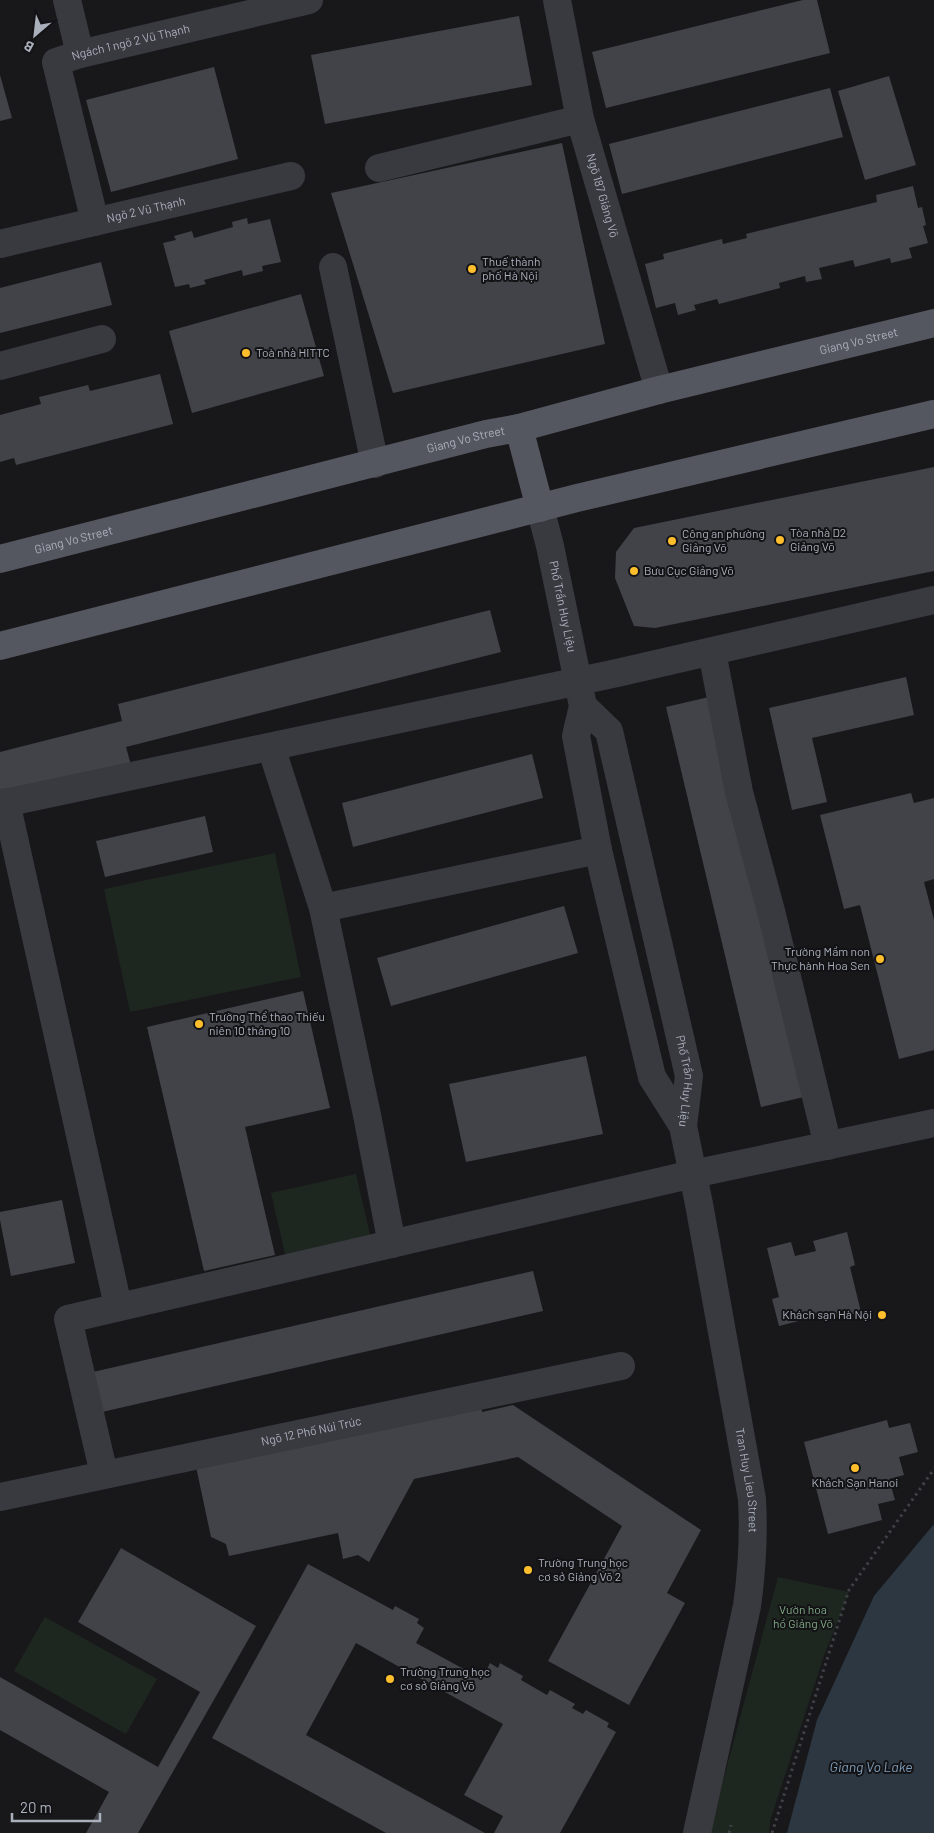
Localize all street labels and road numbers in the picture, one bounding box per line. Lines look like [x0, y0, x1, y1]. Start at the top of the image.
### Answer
street label: Ngách 1 ngõ 2 Vũ Thạnh [69, 20, 191, 62]
street label: Ngõ 187 Giảng Võ [584, 152, 622, 239]
street label: Ngõ 2 Vũ Thạnh [105, 193, 187, 225]
street label: Giang Vo Street [818, 324, 899, 357]
street label: Giang Vo Street [425, 423, 506, 455]
street label: Giang Vo Street [33, 522, 114, 556]
street label: Phố Trần Huy Liệu [547, 559, 580, 653]
street label: Phố Trần Huy Liệu [674, 1034, 697, 1128]
street label: Ngõ 12 Phố Núi Trúc [260, 1413, 362, 1448]
street label: Tran Huy Lieu Street [733, 1427, 761, 1533]

